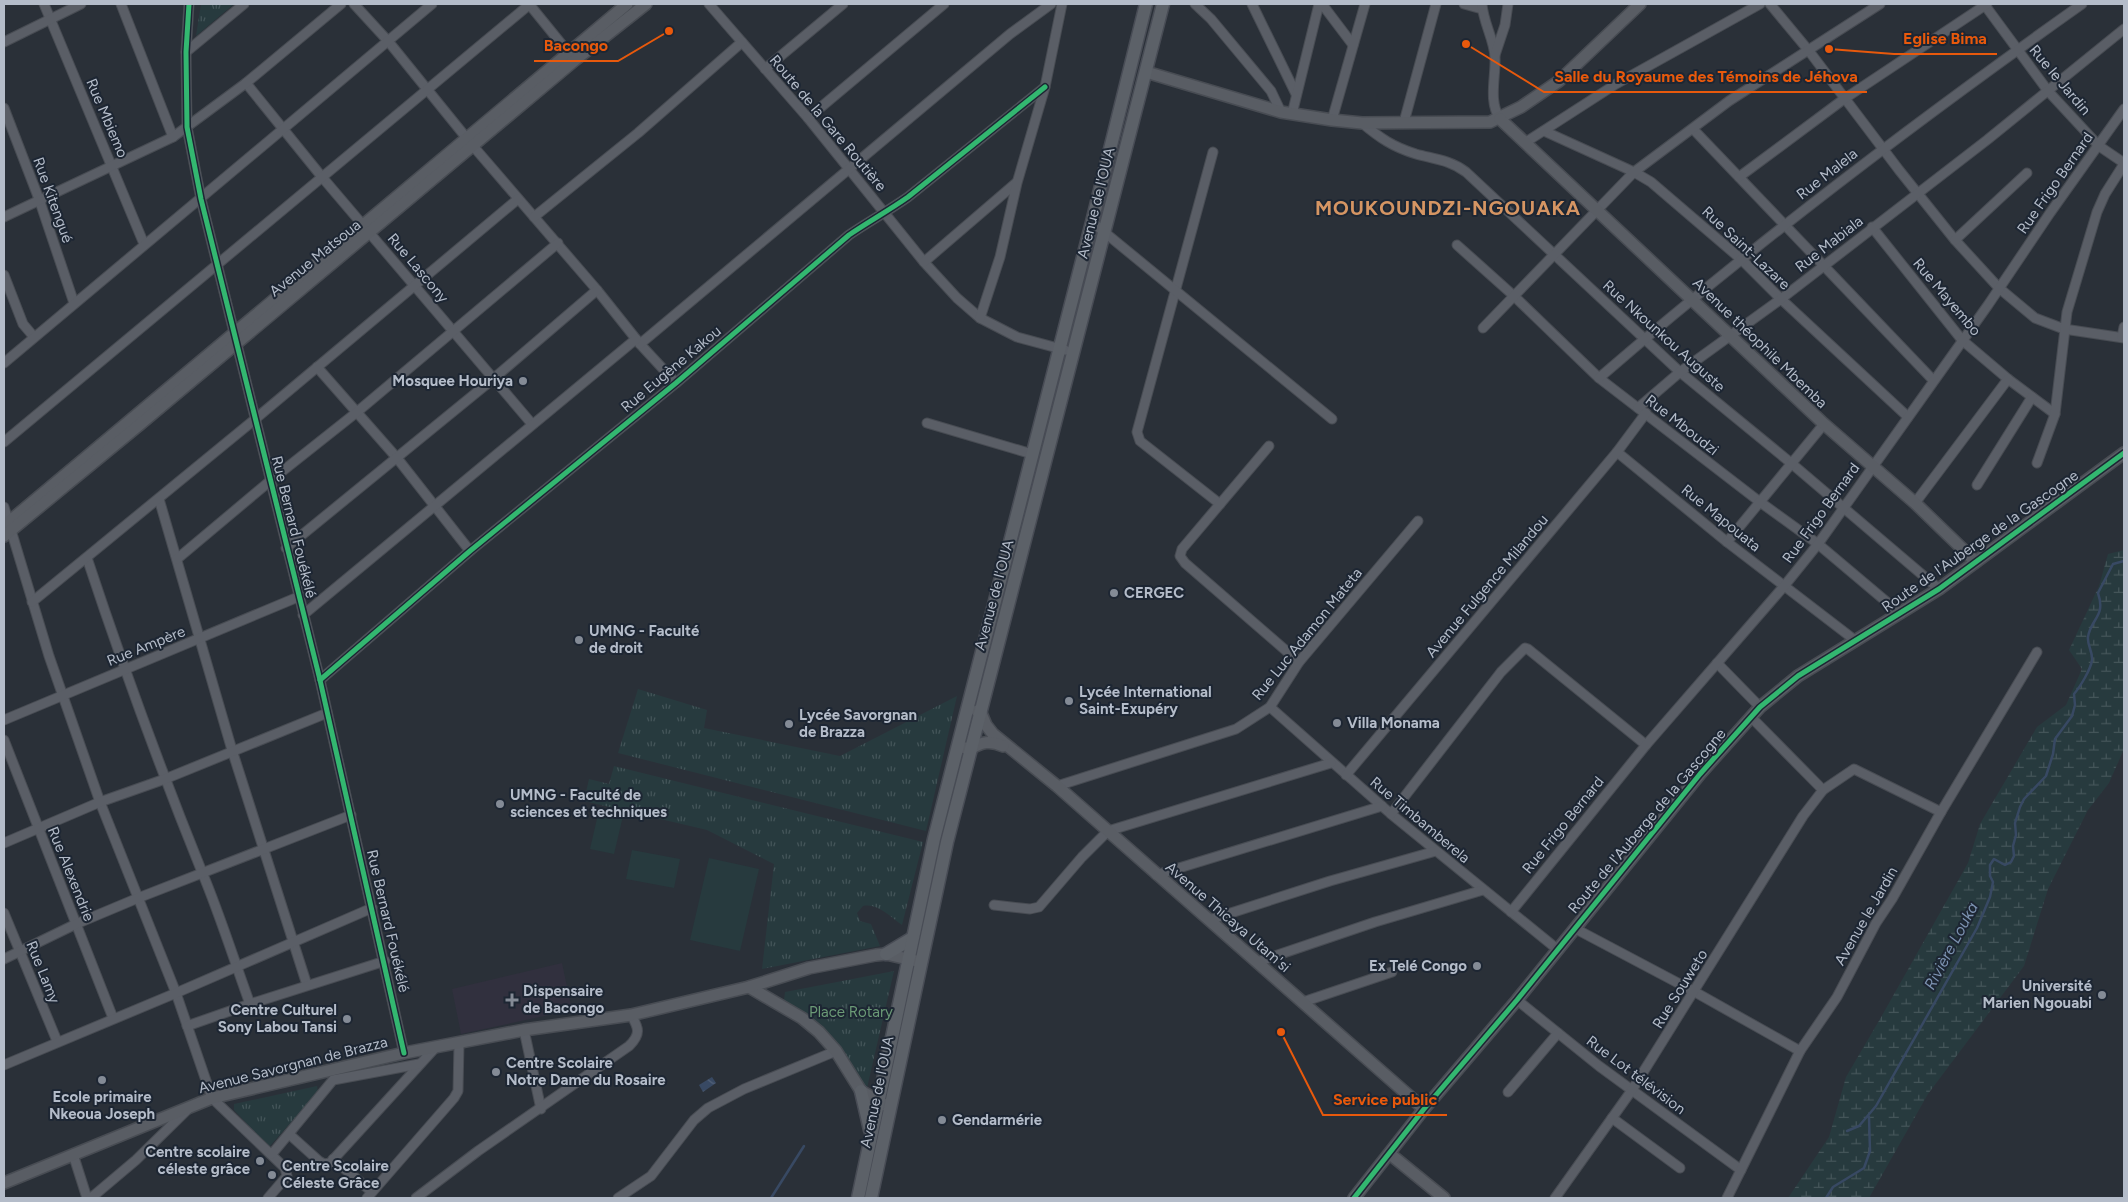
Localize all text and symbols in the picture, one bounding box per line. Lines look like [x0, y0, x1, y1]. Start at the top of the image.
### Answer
callout: Eglise Bima [1894, 23, 1997, 54]
text: Eglise Bima [1903, 29, 1987, 48]
callout: Bacongo [534, 30, 618, 61]
text: Bacongo [544, 36, 608, 55]
street label: Rue le Jardin [2025, 41, 2095, 119]
street label: Route de la Gare Routière [766, 51, 890, 195]
callout: Salle du Royaume des Témoins de Jéhova [1544, 61, 1867, 92]
text: Salle du Royaume des Témoins de Jéhova [1554, 67, 1858, 86]
street label: Rue Mbiemo [82, 76, 132, 161]
street label: Rue Frigo Bernard [2013, 129, 2097, 237]
street label: Rue Malela [1793, 145, 1861, 203]
street label: Avenue de l'OUA [1073, 146, 1119, 260]
street label: Rue Kitengué [29, 155, 77, 245]
district label: MOUKOUNDZI-NGOUAKA [1315, 196, 1581, 220]
street label: Rue Saint-Lazare [1698, 203, 1794, 293]
street label: Rue Mabiala [1792, 212, 1866, 276]
street label: Avenue Matsoua [266, 216, 364, 300]
street label: Rue Lascony [384, 230, 452, 306]
street label: Rue Mayembo [1909, 254, 1985, 340]
street label: Avenue théophile Mbemba [1689, 274, 1831, 412]
street label: Rue Nkounkou Auguste [1599, 276, 1729, 396]
street label: Rue Eugène Kakou [617, 322, 725, 416]
place label: Mosquee Houriya [392, 372, 513, 390]
marker: Mosquee Houriya [517, 375, 529, 387]
street label: Rue Mboudzi [1642, 391, 1722, 459]
street label: Rue Bernard Fouékélé [268, 454, 320, 600]
street label: Rue Frigo Bernard [1779, 459, 1863, 567]
street label: Route de l'Auberge de la Gascogne [1878, 466, 2082, 616]
street label: Rue Mapouata [1678, 481, 1764, 555]
street label: Avenue Fulgence Milandou [1422, 511, 1552, 661]
street label: Avenue de l'OUA [971, 538, 1017, 652]
street label: Rue Luc Adamon Mateta [1248, 564, 1366, 704]
place label: CERGEC [1124, 584, 1184, 602]
marker: CERGEC [1108, 587, 1120, 599]
street label: Rue Ampère [104, 622, 188, 670]
place label: UMNG - Faculté de droit [589, 622, 700, 657]
marker: UMNG - Faculté de droit [573, 634, 585, 646]
place label: Lycée International Saint-Exupéry [1079, 683, 1212, 718]
marker: Lycée International Saint-Exupéry [1063, 695, 1075, 707]
place label: Lycée Savorgnan de Brazza [799, 706, 917, 741]
place label: Villa Monama [1347, 714, 1440, 732]
marker: Villa Monama [1331, 717, 1343, 729]
marker: Lycée Savorgnan de Brazza [783, 718, 795, 730]
street label: Route de l'Auberge de la Gascogne [1564, 725, 1730, 917]
street label: Rue Timbamberela [1366, 773, 1474, 867]
street label: Rue Frigo Bernard [1518, 773, 1608, 877]
place label: UMNG - Faculté de sciences et techniques [510, 786, 667, 821]
marker: UMNG - Faculté de sciences et techniques [494, 798, 506, 810]
street label: Rue Alexendrie [44, 824, 98, 924]
street label: Rue Bernard Fouékélé [363, 848, 413, 994]
street label: Avenue Thicaya Utam'si [1162, 858, 1294, 976]
street label: Avenue le Jardin [1831, 864, 1901, 968]
water label: Rivière Louka [1920, 899, 1982, 993]
street label: Rue Lamy [22, 938, 64, 1006]
street label: Rue Souweto [1649, 946, 1712, 1032]
place label: Ex Telé Congo [1369, 957, 1467, 975]
marker: Ex Telé Congo [1471, 960, 1483, 972]
place label: Université Marien Ngouabi [1982, 977, 2093, 1012]
place label: Dispensaire de Bacongo [523, 982, 604, 1017]
marker: Université Marien Ngouabi [2096, 989, 2108, 1001]
marker: Dispensaire de Bacongo [505, 993, 519, 1007]
place label: Centre Culturel Sony Labou Tansi [218, 1001, 337, 1036]
park label: Place Rotary [809, 1003, 893, 1021]
marker: Centre Culturel Sony Labou Tansi [341, 1013, 353, 1025]
street label: Rue Lot télévision [1583, 1032, 1689, 1118]
street label: Avenue Savorgnan de Brazza [196, 1033, 390, 1097]
street label: Avenue de l'OUA [856, 1034, 898, 1150]
place label: Centre Scolaire Notre Dame du Rosaire [506, 1054, 666, 1089]
marker: Centre Scolaire Notre Dame du Rosaire [490, 1066, 502, 1078]
marker: Ecole primaire Nkeoua Joseph [96, 1074, 108, 1086]
callout: Service public [1323, 1084, 1447, 1115]
place label: Ecole primaire Nkeoua Joseph [49, 1088, 155, 1123]
text: Service public [1333, 1090, 1437, 1109]
place label: Gendarmérie [952, 1111, 1043, 1129]
marker: Gendarmérie [936, 1114, 948, 1126]
place label: Centre scolaire céleste grâce [145, 1143, 251, 1178]
marker: Centre scolaire céleste grâce [254, 1155, 266, 1167]
place label: Centre Scolaire Céleste Grâce [282, 1157, 390, 1192]
marker: Centre Scolaire Céleste Grâce [266, 1169, 278, 1181]

